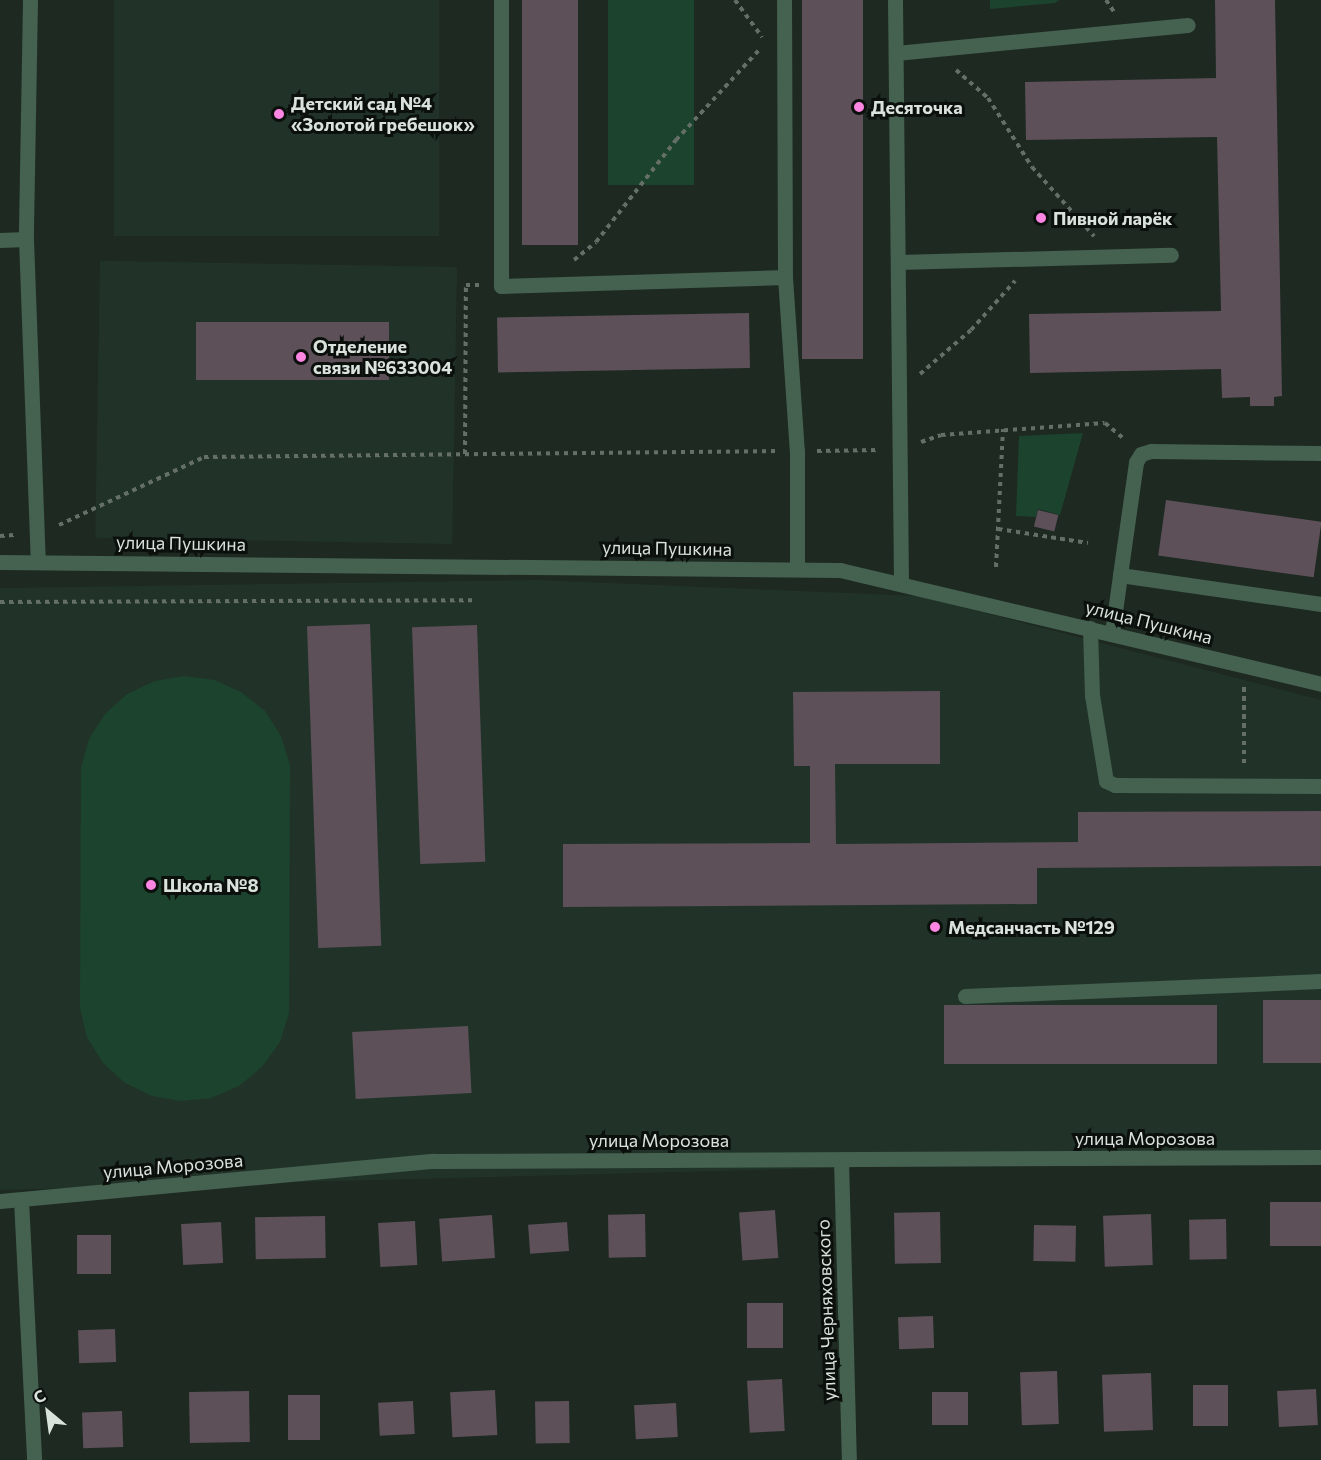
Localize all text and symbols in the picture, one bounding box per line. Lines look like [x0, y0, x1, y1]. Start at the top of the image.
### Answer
place label: Детский сад №4 «Золотой гребешок» [291, 93, 475, 136]
place label: Десяточка [871, 96, 963, 118]
marker: Десяточка [852, 100, 866, 114]
marker: Детский сад №4 «Золотой гребешок» [272, 107, 286, 121]
place label: Пивной ларёк [1053, 207, 1172, 229]
marker: Пивной ларёк [1034, 211, 1048, 225]
place label: Отделение связи №633004 [313, 336, 452, 378]
marker: Отделение связи №633004 [294, 350, 308, 364]
street label: улица Пушкина [116, 531, 246, 555]
street label: улица Пушкина [602, 536, 732, 560]
street label: улица Пушкина [1083, 596, 1215, 648]
place label: Школа №8 [163, 874, 259, 896]
marker: Школа №8 [144, 878, 158, 892]
place label: Медсанчасть №129 [948, 916, 1115, 938]
marker: Медсанчасть №129 [926, 918, 944, 936]
street label: улица Морозова [1075, 1127, 1215, 1149]
street label: улица Морозова [589, 1129, 729, 1151]
street label: улица Морозова [102, 1149, 244, 1183]
street label: улица Черняховского [812, 1219, 840, 1401]
north arrow [18, 1382, 78, 1442]
text: С [30, 1385, 48, 1407]

